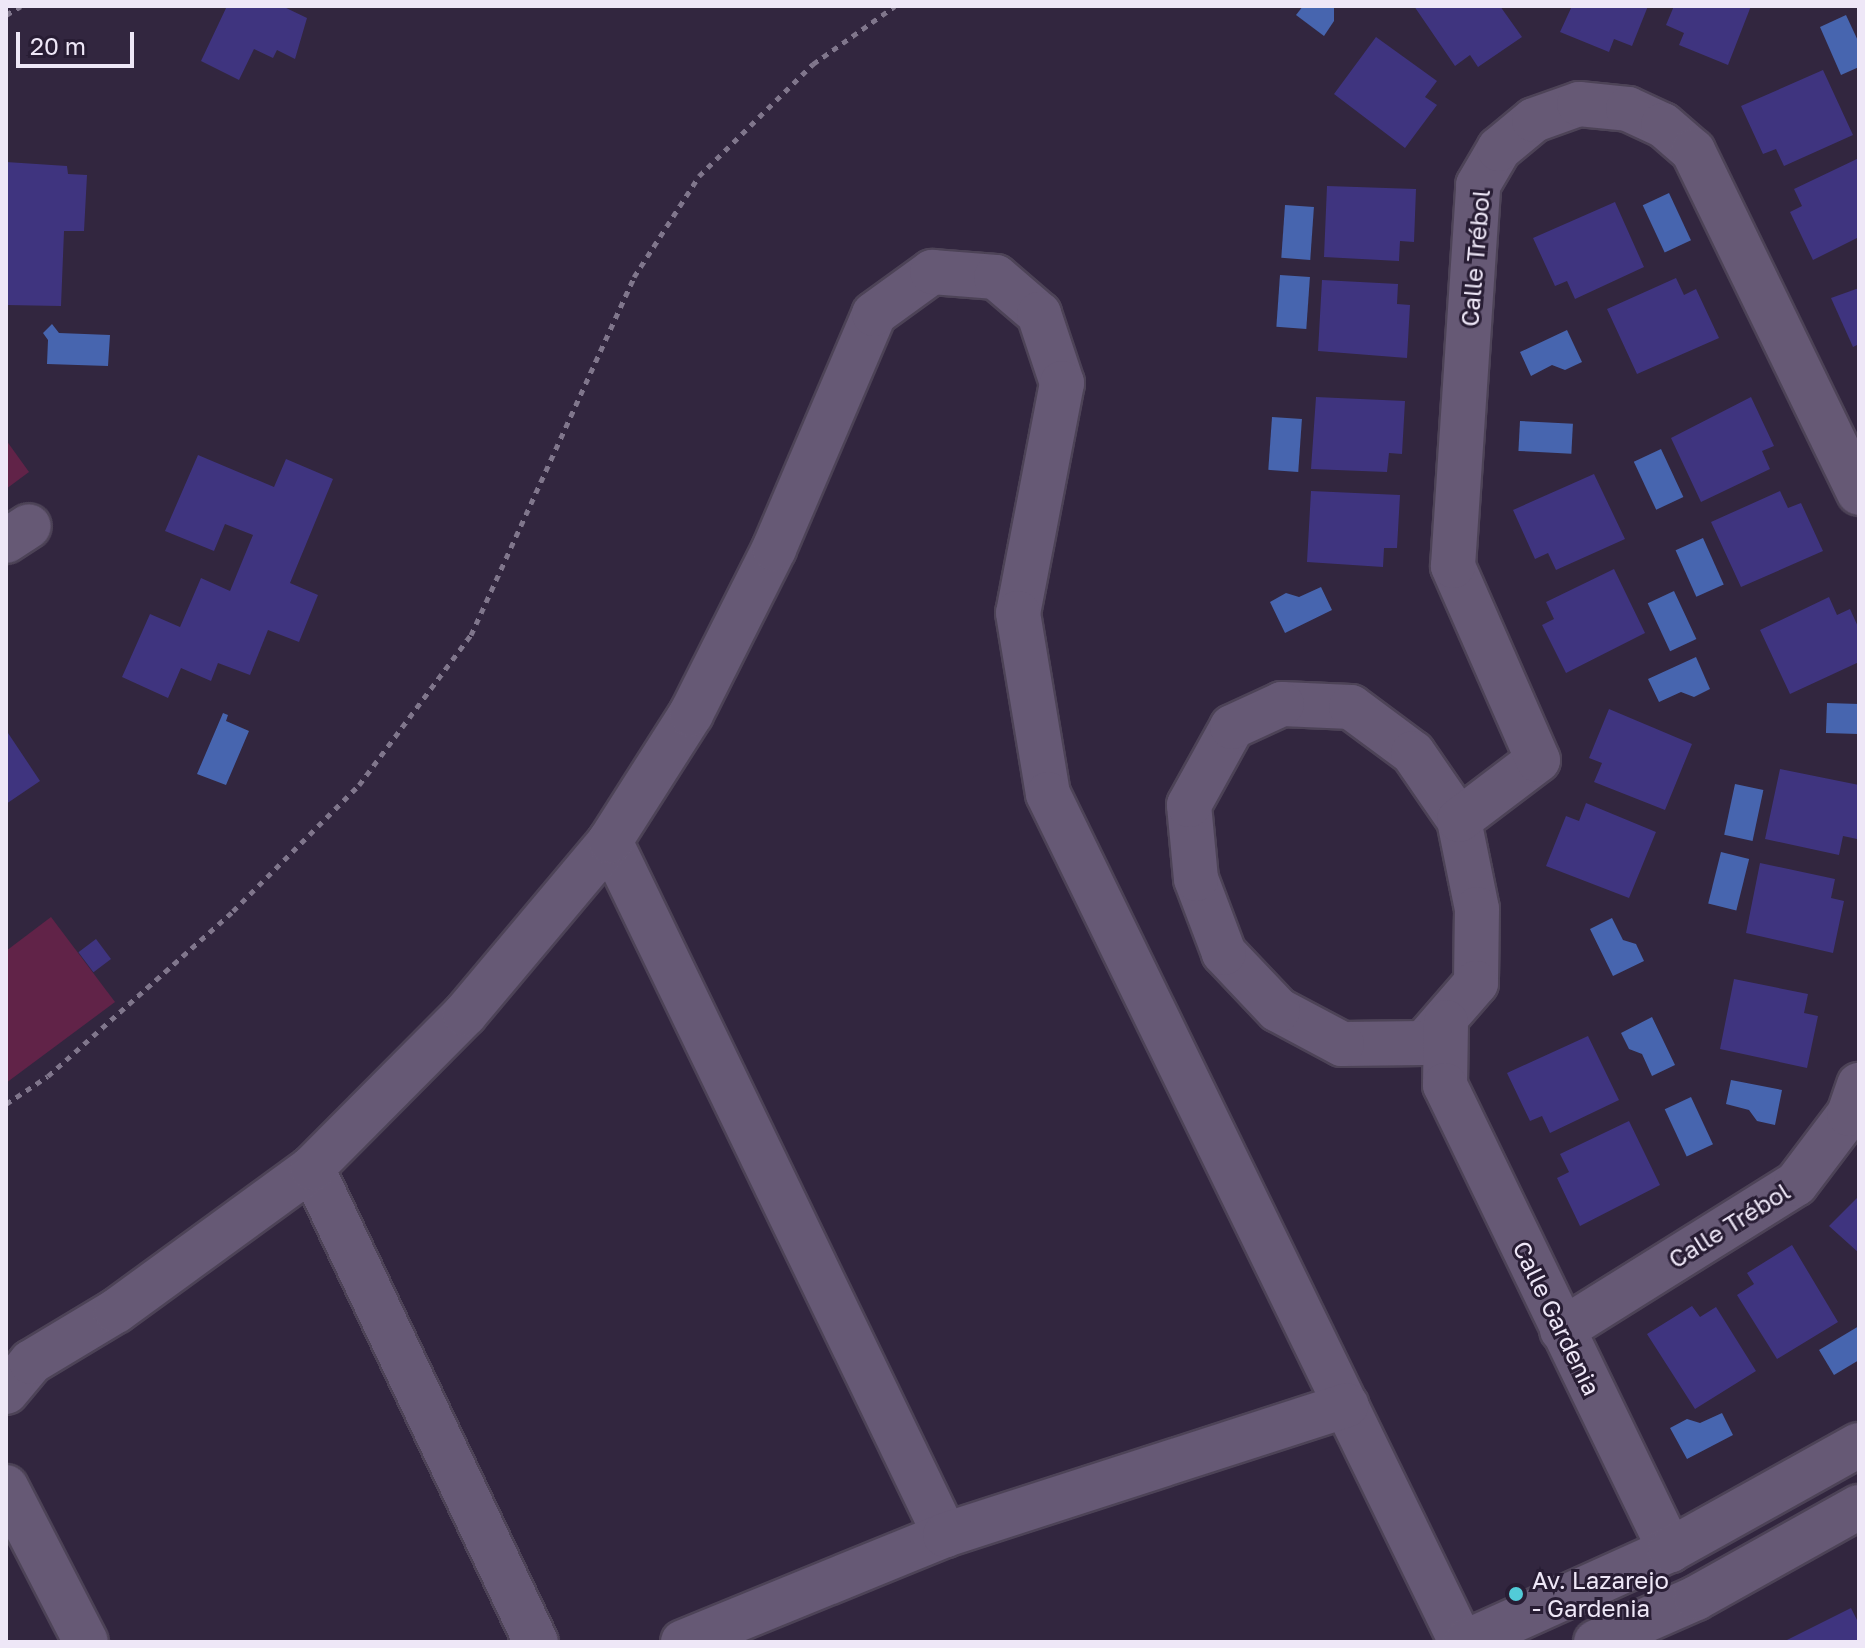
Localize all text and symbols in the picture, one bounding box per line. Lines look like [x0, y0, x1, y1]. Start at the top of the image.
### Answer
scale bar [20, 16, 138, 66]
text: 20 m [30, 31, 86, 60]
street label: Calle Trébol [1455, 188, 1495, 328]
street label: Calle Trébol [1663, 1176, 1795, 1274]
street label: Calle Gardenia [1507, 1236, 1607, 1400]
place label: Av. Lazarejo - Gardenia [1532, 1566, 1669, 1622]
marker: Av. Lazarejo - Gardenia [1507, 1585, 1525, 1603]

